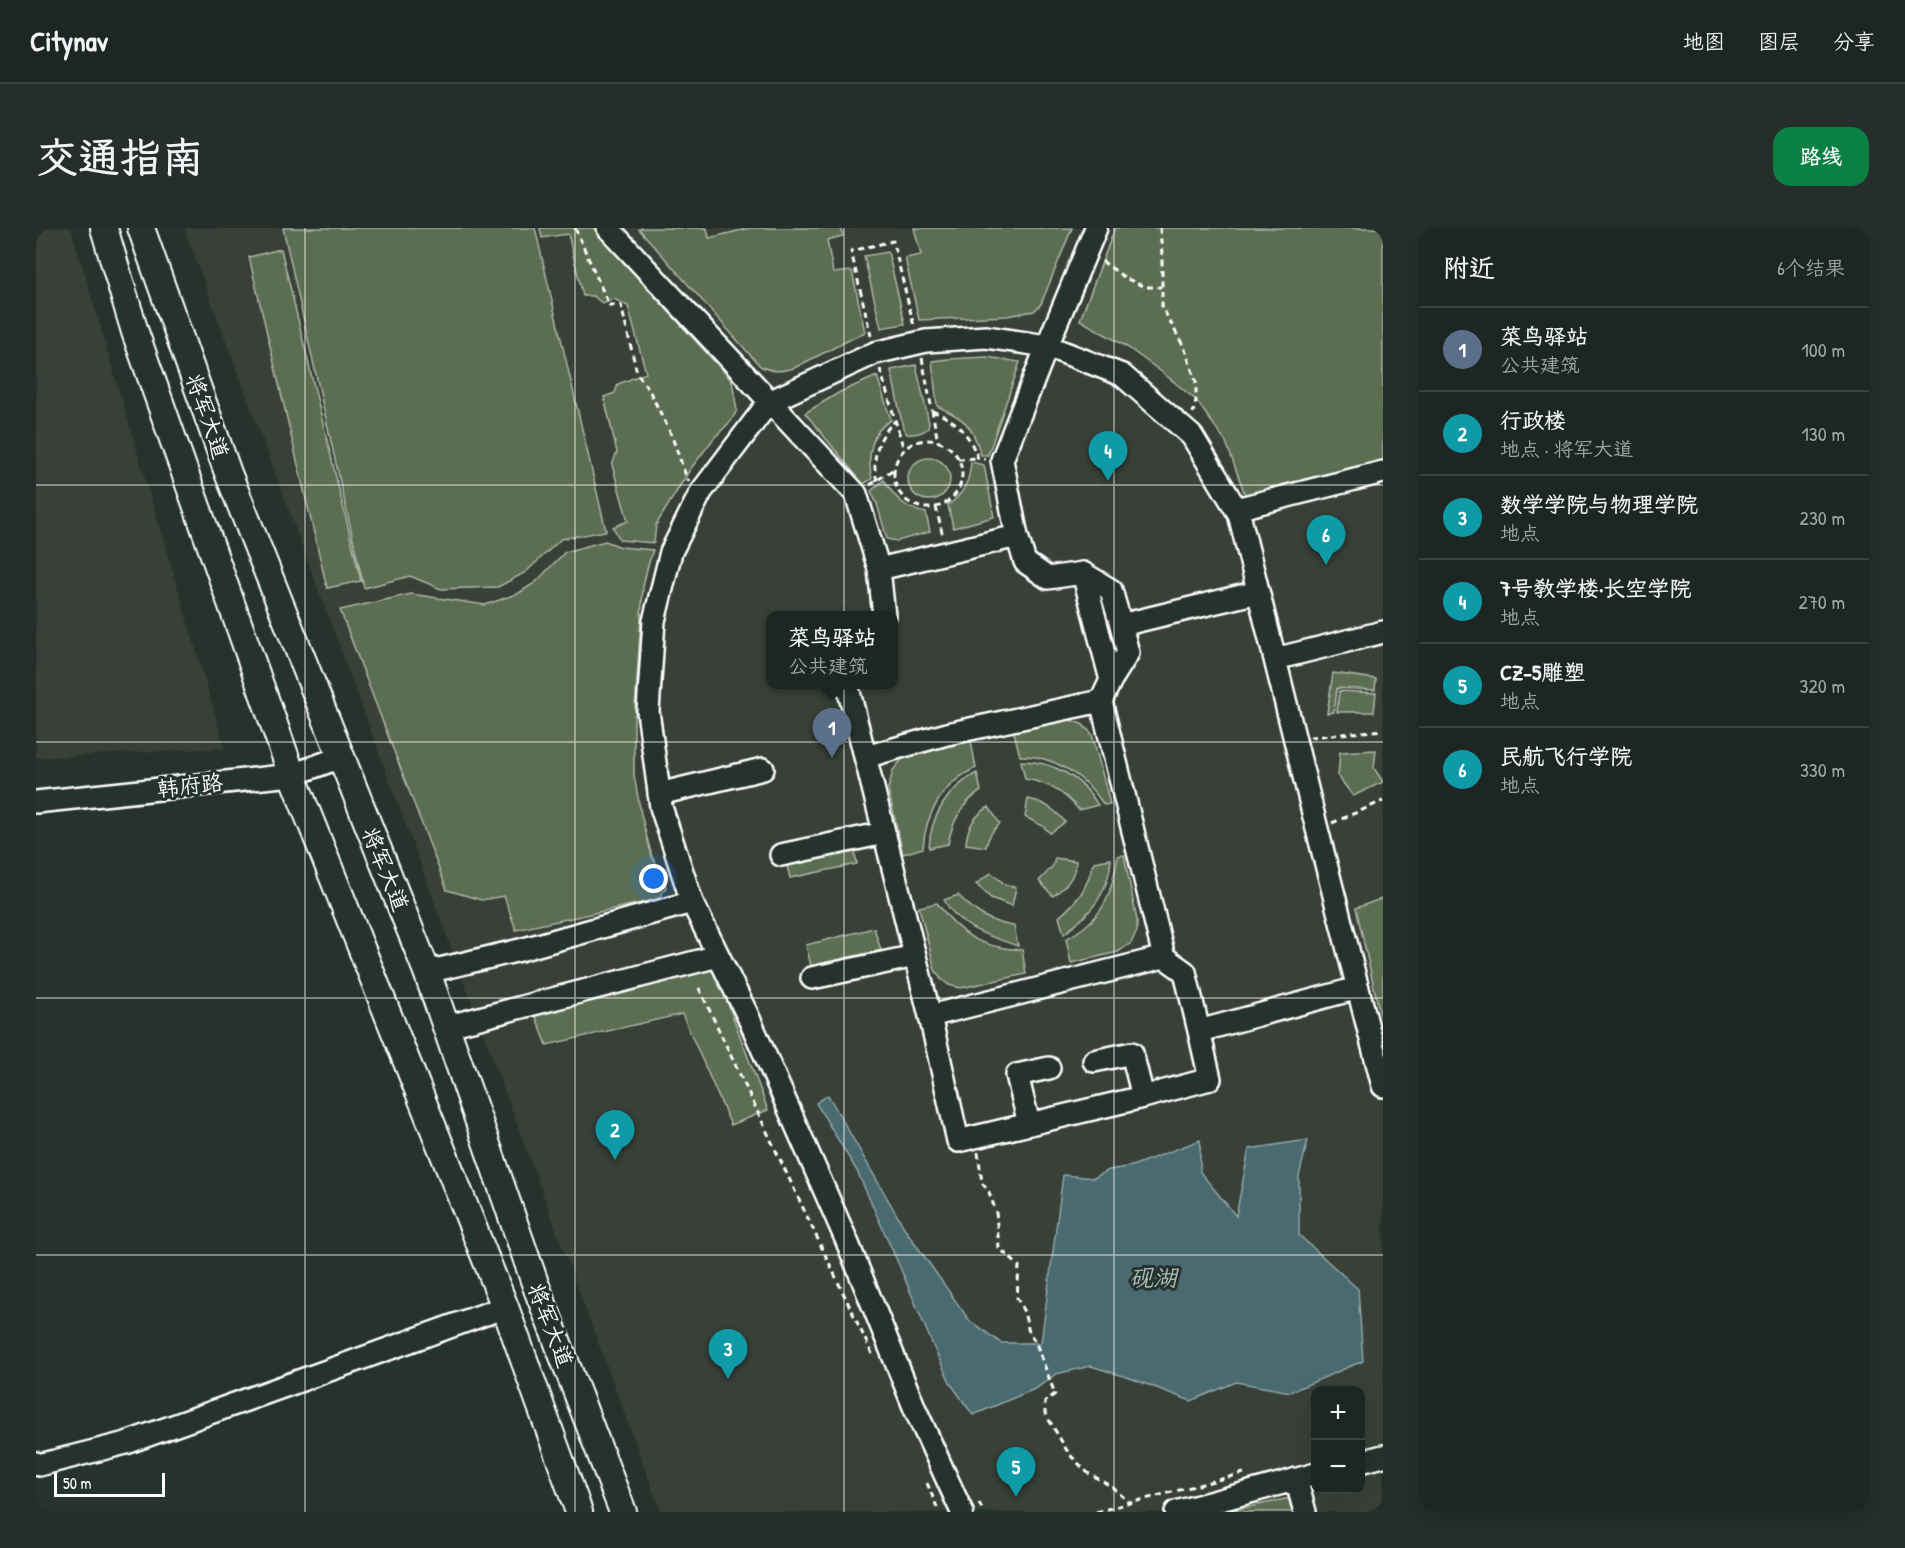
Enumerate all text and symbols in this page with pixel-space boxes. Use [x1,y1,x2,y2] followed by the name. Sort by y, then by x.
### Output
[30,22,108,60] text: Citynav
[1683,27,1725,56] text: 地图
[1758,27,1800,56] text: 图层
[1833,27,1875,56] text: 分享
[1773,127,1869,186] button: 路线
[36,128,204,185] text: 交通指南
[1443,250,1495,285] text: 附近
[1777,254,1845,281] text: 6个结果
[1500,321,1588,351] text: 菜鸟驿站
[1459,336,1466,363] text: 1
[1802,336,1845,363] text: 100 m
[1500,351,1580,378] text: 公共建筑
[179,370,237,462] street label: 将军大道
[1500,405,1566,435] text: 行政楼
[1458,420,1467,447] text: 2
[1802,420,1845,447] text: 130 m
[1088,432,1128,481] pin: 4
[1500,435,1633,462] text: 地点 · 将军大道
[1500,489,1698,519] text: 数学学院与物理学院
[1458,504,1467,531] text: 3
[1800,504,1845,531] text: 230 m
[1306,516,1346,565] pin: 6
[1500,519,1540,546] text: 地点
[1500,573,1691,603] text: 7号教学楼·长空学院
[1459,588,1466,615] text: 4
[1799,588,1845,615] text: 270 m
[1500,603,1540,630] text: 地点
[766,611,898,689] popup
[788,622,876,652] text: 菜鸟驿站
[788,652,868,679] text: 公共建筑
[1500,657,1585,687] text: CZ-5雕塑
[1458,672,1467,699] text: 5
[1800,672,1845,699] text: 320 m
[1500,687,1540,714] text: 地点
[812,708,852,758] pin: 1
[1500,741,1632,771] text: 民航飞行学院
[1459,756,1466,783] text: 6
[1800,756,1845,783] text: 330 m
[156,767,224,803] street label: 韩府路
[1500,771,1540,798] text: 地点
[356,823,416,915] street label: 将军大道
[639,864,668,893] your location
[596,1110,634,1160] pin: 2
[1129,1261,1180,1293] water label: 砚湖
[521,1279,581,1371] street label: 将军大道
[708,1330,748,1379] pin: 3
[1311,1386,1365,1494] map controls
[1311,1386,1365,1440] button: +
[1311,1440,1365,1494] button: −
[996,1448,1036,1497] pin: 5
[54,1470,165,1498] scale bar
[63,1472,92,1494] text: 50 m

